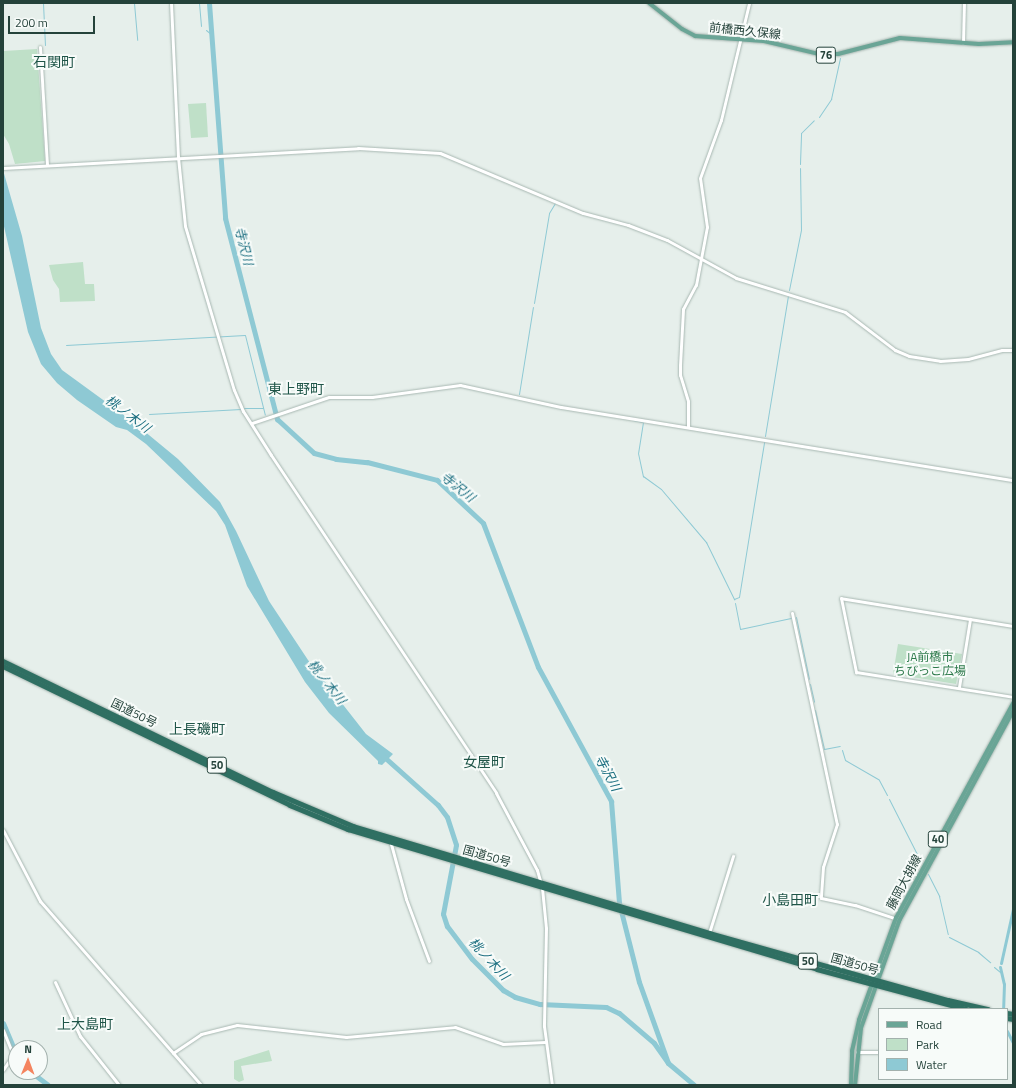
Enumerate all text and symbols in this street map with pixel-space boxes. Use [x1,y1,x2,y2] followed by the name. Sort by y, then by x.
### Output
[10,8,97,34] scale bar
[15,13,48,32] text: 200 m
[708,20,782,42] street label: 前橋西久保線
[815,46,837,64] road number: 76
[33,54,75,70] district label: 石関町
[232,225,256,267] water label: 寺沢川
[268,381,324,397] district label: 東上野町
[103,392,153,436] water label: 桃ノ木川
[438,469,478,505] water label: 寺沢川
[894,650,966,678] park label: JA前橋市 ちびっこ広場
[305,657,349,707] water label: 桃ノ木川
[109,696,159,730] street label: 国道50号
[169,721,225,737] district label: 上長磯町
[592,752,624,794] water label: 寺沢川
[463,754,505,770] district label: 女屋町
[206,756,228,774] road number: 50
[927,830,949,848] road number: 40
[461,842,513,870] street label: 国道50号
[884,852,924,912] street label: 藤岡大胡線
[762,892,818,908] district label: 小島田町
[466,935,512,983] water label: 桃ノ木川
[829,950,881,978] street label: 国道50号
[797,952,819,970] road number: 50
[878,1008,1008,1080] legend
[916,1015,942,1034] text: Road
[57,1016,113,1032] district label: 上大島町
[916,1035,939,1054] text: Park
[8,1040,48,1080] north arrow
[24,1041,32,1057] text: N
[916,1055,947,1074] text: Water

